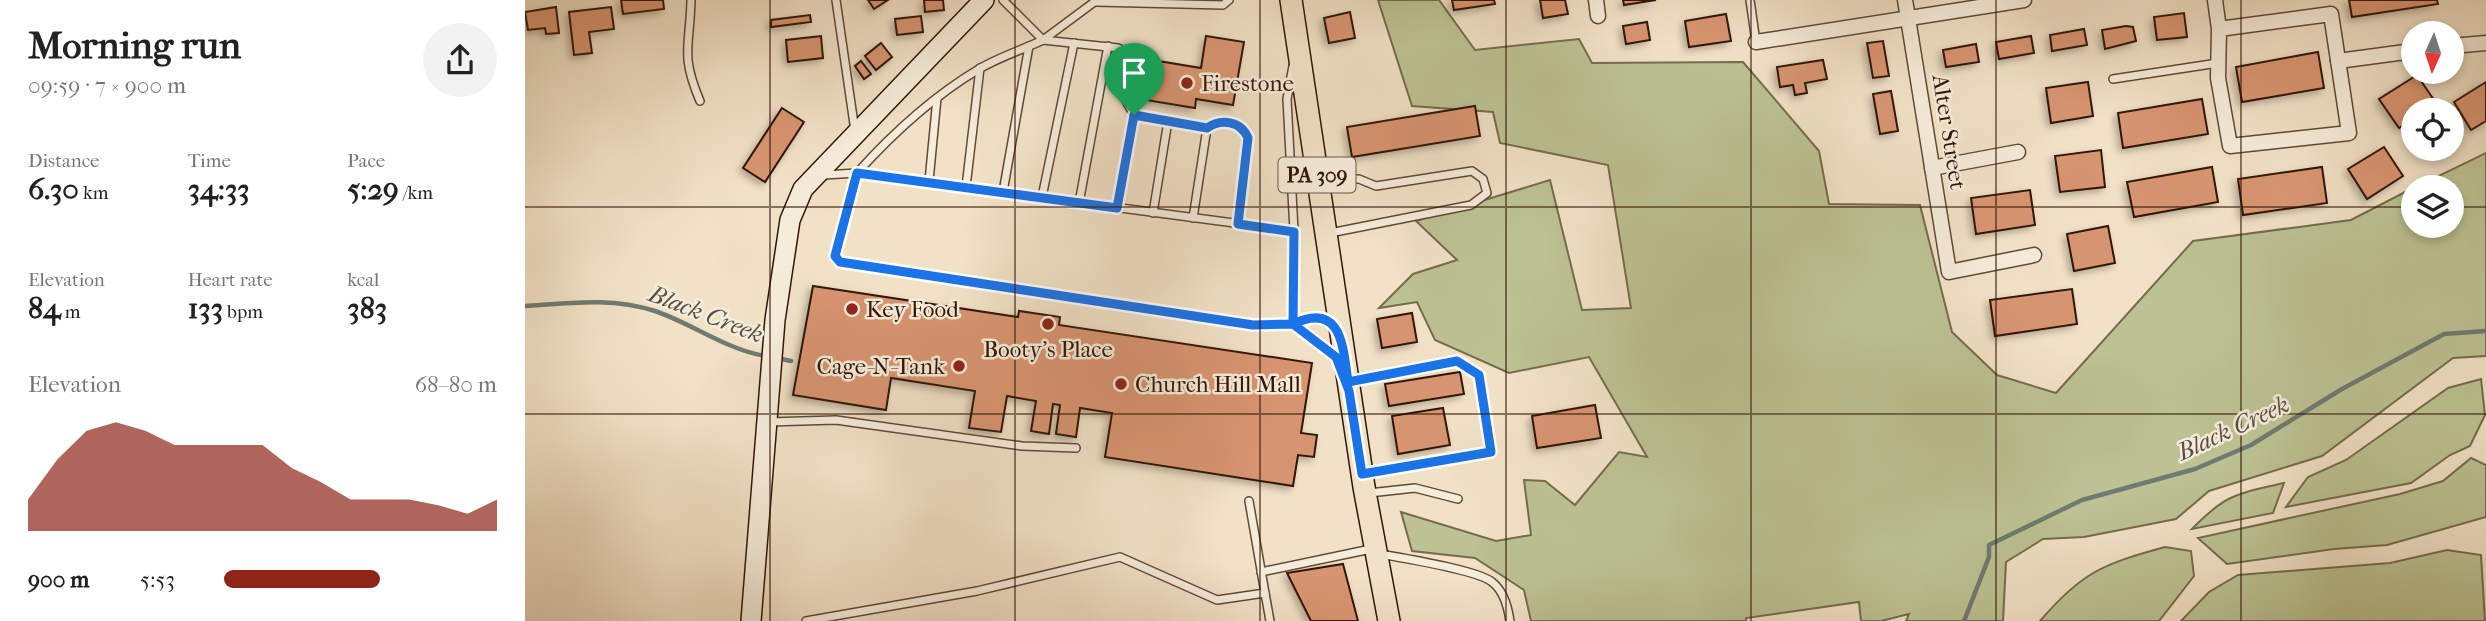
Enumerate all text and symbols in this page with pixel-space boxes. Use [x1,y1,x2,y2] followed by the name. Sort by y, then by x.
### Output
[2401,21,2464,84] north arrow
[2401,21,2464,238] map controls
[28,23,241,68] text: Morning run
[423,23,497,97] button: share
[1104,43,1164,115] pin
[1115,54,1153,92] icon: arrive
[1201,70,1294,97] place label: Firestone
[28,72,186,99] text: 09:59 · 7 × 900 m
[1926,72,1971,191] street label: Alter Street
[1179,75,1195,91] marker: Firestone
[2401,98,2464,161] button: locate
[28,150,99,172] text: Distance
[188,150,231,172] text: Time
[347,150,385,172] text: Pace
[1279,158,1355,192] road number: PA 309
[28,172,79,207] text: 6.30
[188,172,250,207] text: 34:33
[347,172,399,207] text: 5:29
[2401,175,2464,238] button: layers
[79,182,109,204] text: km
[399,182,433,204] text: /km
[28,269,105,291] text: Elevation
[188,269,273,291] text: Heart rate
[347,269,379,291] text: kcal
[643,279,767,349] water label: Black Creek
[28,291,61,326] text: 84
[188,291,223,326] text: 133
[347,291,387,326] text: 383
[866,296,959,323] place label: Key Food
[61,301,81,323] text: m
[223,301,263,323] text: bpm
[844,301,860,317] marker: Key Food
[1040,316,1056,332] marker: Booty's Place
[983,336,1113,363] place label: Booty's Place
[816,353,946,380] place label: Cage-N-Tank
[951,358,967,374] marker: Cage-N-Tank
[28,371,121,398] text: Elevation
[415,371,497,398] text: 68–80 m
[1135,371,1301,398] place label: Church Hill Mall
[1113,376,1129,392] marker: Church Hill Mall
[2171,390,2293,467] water label: Black Creek
[28,566,90,593] text: 900 m
[140,566,175,593] text: 5:53

